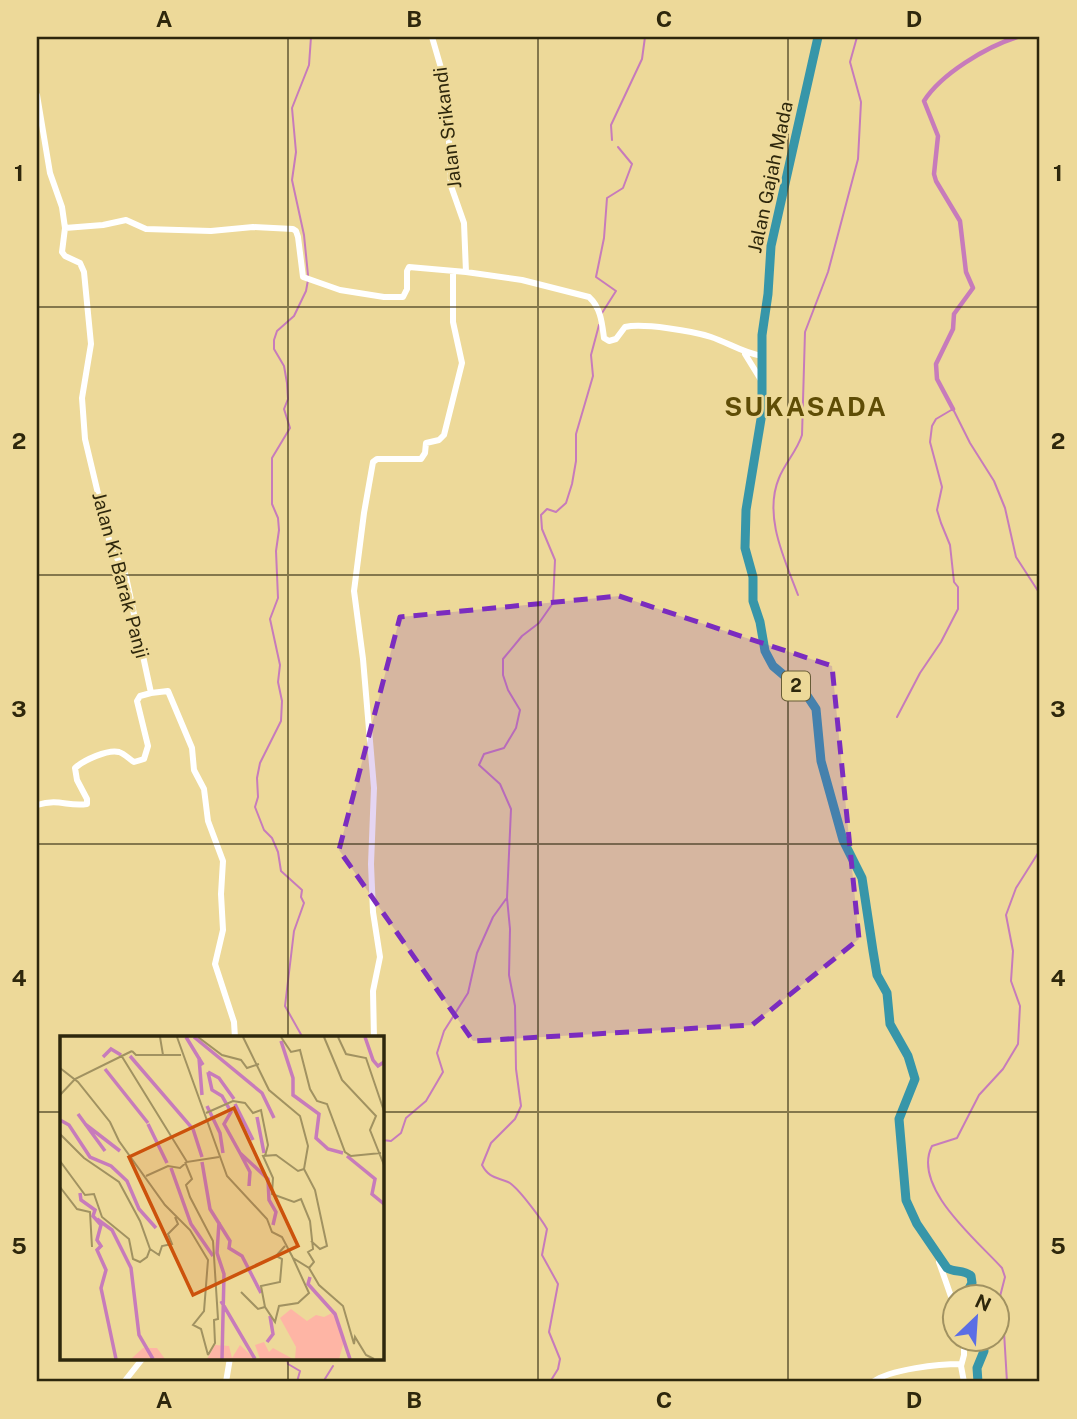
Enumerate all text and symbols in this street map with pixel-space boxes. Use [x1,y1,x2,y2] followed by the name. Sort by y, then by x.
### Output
[156,5,173,32] text: A
[406,5,422,32] text: B
[656,5,672,32] text: C
[906,5,922,32] text: D
[429,66,465,190] street label: Jalan Srikandi
[743,99,797,255] street label: Jalan Gajah Mada
[14,159,24,186] text: 1
[1053,159,1063,186] text: 1
[724,391,888,422] district label: SUKASADA
[12,427,26,454] text: 2
[1051,427,1065,454] text: 2
[88,489,154,661] street label: Jalan Ki Barak Panji
[782,672,810,700] road number: 2
[11,695,27,722] text: 3
[1050,695,1066,722] text: 3
[11,964,27,991] text: 4
[1050,964,1066,991] text: 4
[60,1036,383,1360] inset map
[11,1232,27,1259] text: 5
[1050,1232,1066,1259] text: 5
[940,1282,1010,1352] north arrow
[972,1289,995,1316] text: N
[156,1386,173,1413] text: A
[406,1386,422,1413] text: B
[656,1386,672,1413] text: C
[906,1386,922,1413] text: D

